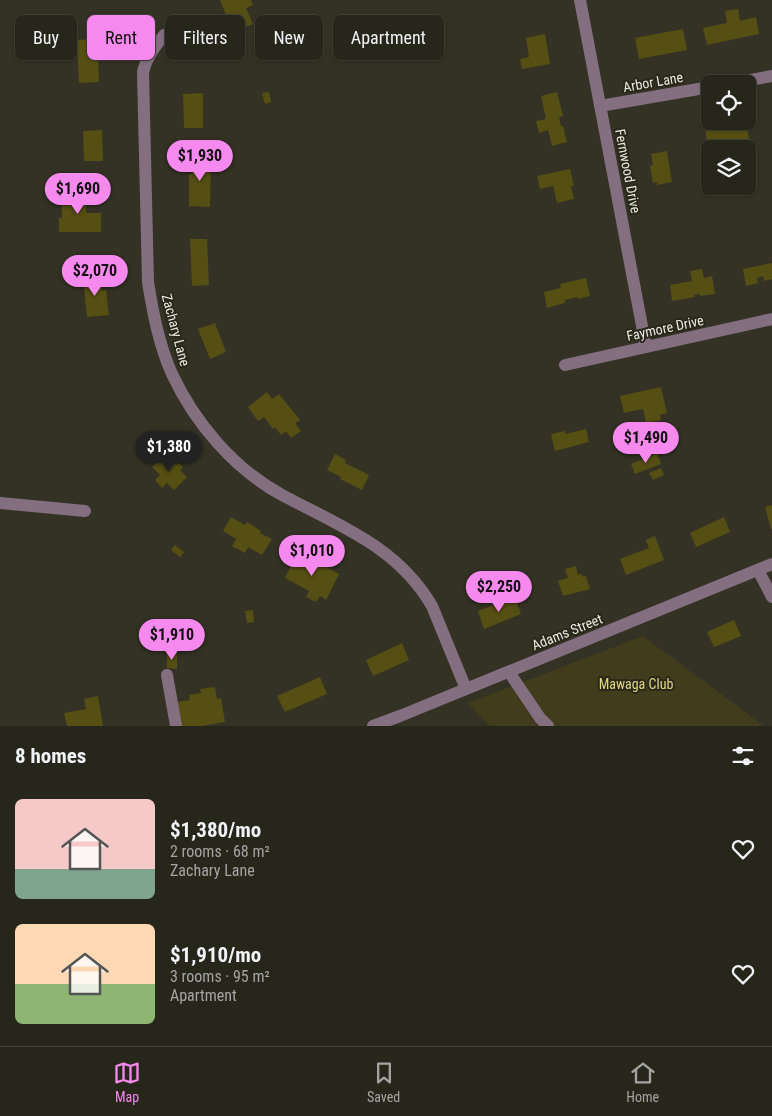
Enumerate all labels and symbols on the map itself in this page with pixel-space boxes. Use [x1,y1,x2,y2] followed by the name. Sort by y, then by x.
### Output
[622,69,685,95] street label: Arbor Lane
[612,128,644,215] street label: Fernwood Drive
[159,140,241,182] pin: $1,930
[37,172,119,215] pin: $1,690
[54,254,136,297] pin: $2,070
[159,292,193,368] street label: Zachary Lane
[625,312,705,344] street label: Faymore Drive
[605,422,687,464] pin: $1,490
[128,430,210,473] pin: $1,380
[271,534,353,577] pin: $1,010
[458,570,540,613] pin: $2,250
[529,611,605,653] street label: Adams Street
[131,618,213,661] pin: $1,910
[599,676,673,692] park label: Mawaga Club

